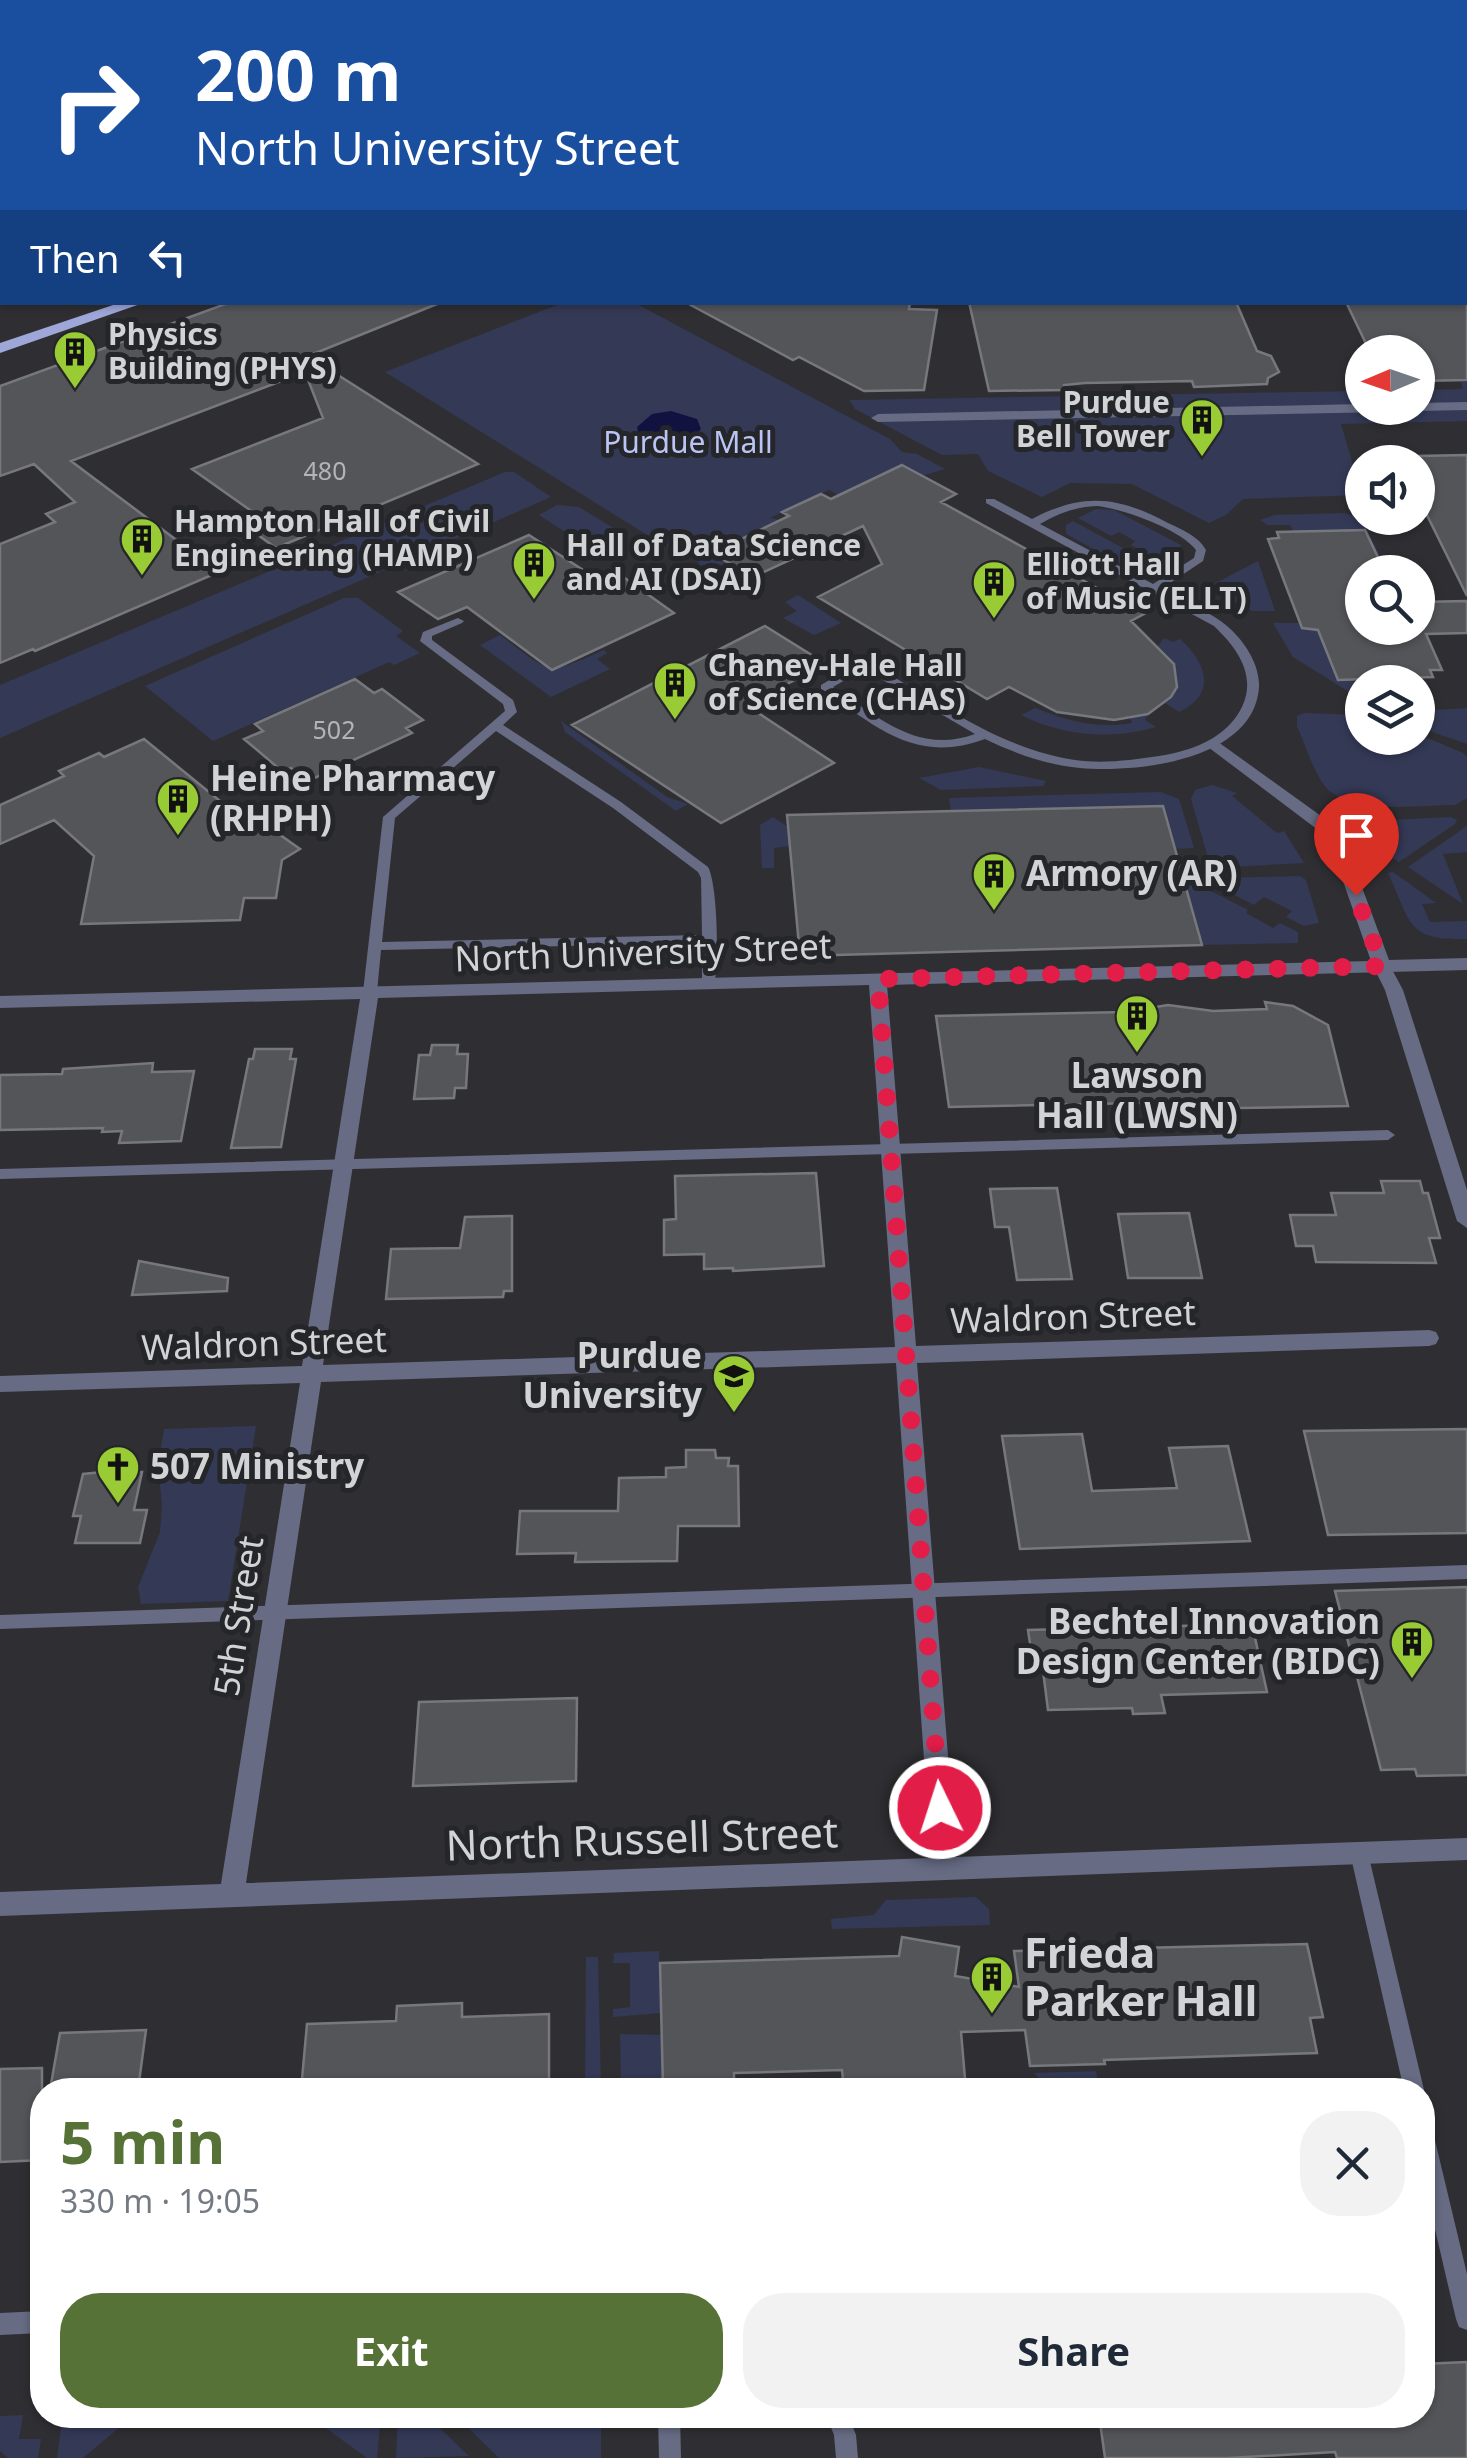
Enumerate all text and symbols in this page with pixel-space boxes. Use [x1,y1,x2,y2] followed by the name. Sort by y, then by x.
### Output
[195,26,402,122] text: 200 m
[30,40,160,170] icon: right
[195,117,680,178] text: North University Street
[140,230,195,285] icon: left
[30,232,120,284] text: Then
[108,313,337,388] place label: Physics Building (PHYS)
[52,329,98,390] building icon: Physics Building (PHYS)
[1345,335,1435,425] north arrow
[1345,335,1435,755] map controls
[1016,381,1171,456] place label: Purdue Bell Tower
[1179,397,1225,458] building icon: Purdue Bell Tower
[603,421,773,462] park label: Purdue Mall
[1345,445,1435,535] button: sound
[304,453,346,487] house number: 480
[174,500,490,575] place label: Hampton Hall of Civil Engineering (HAMP)
[119,516,165,577] building icon: Hampton Hall of Civil Engineering (HAMP)
[566,524,861,599] place label: Hall of Data Science and AI (DSAI)
[511,540,557,601] building icon: Hall of Data Science and AI (DSAI)
[1026,543,1247,618] place label: Elliott Hall of Music (ELLT)
[1345,555,1435,645] button: search
[971,559,1017,620] building icon: Elliott Hall of Music (ELLT)
[708,644,966,719] place label: Chaney-Hale Hall of Science (CHAS)
[652,660,698,721] building icon: Chaney-Hale Hall of Science (CHAS)
[1345,665,1435,755] button: layers
[313,712,355,746] house number: 502
[210,754,495,841] place label: Heine Pharmacy (RHPH)
[155,776,201,837] building icon: Heine Pharmacy (RHPH)
[1314,793,1399,896] pin
[1329,808,1384,863] icon: arrive
[1026,849,1238,896] place label: Armory (AR)
[971,851,1017,912] building icon: Armory (AR)
[454,921,832,982] street label: North University Street
[1114,993,1160,1054] building icon: Lawson Hall (LWSN)
[1036,1051,1238,1138] place label: Lawson Hall (LWSN)
[949,1288,1196,1343] street label: Waldron Street
[140,1315,387,1370] street label: Waldron Street
[523,1331,702,1418] place label: Purdue University
[711,1353,757,1414] school or university icon: Purdue University
[150,1442,364,1489] place label: 507 Ministry
[95,1444,141,1505] church icon: 507 Ministry
[202,1533,273,1699] street label: 5th Street
[1016,1597,1380,1684] place label: Bechtel Innovation Design Center (BIDC)
[1389,1619,1435,1680] building icon: Bechtel Innovation Design Center (BIDC)
[888,1756,992,1860] position arrow
[445,1802,839,1873] street label: North Russell Street
[1024,1923,1257,2028] place label: Frieda Parker Hall
[969,1954,1015,2015] building icon: Frieda Parker Hall
[60,2100,225,2182] text: 5 min
[1300,2111,1405,2216] button: close
[60,2179,260,2222] text: 330 m · 19:05
[60,2293,723,2408] button: Exit
[743,2293,1405,2408] button: Share

